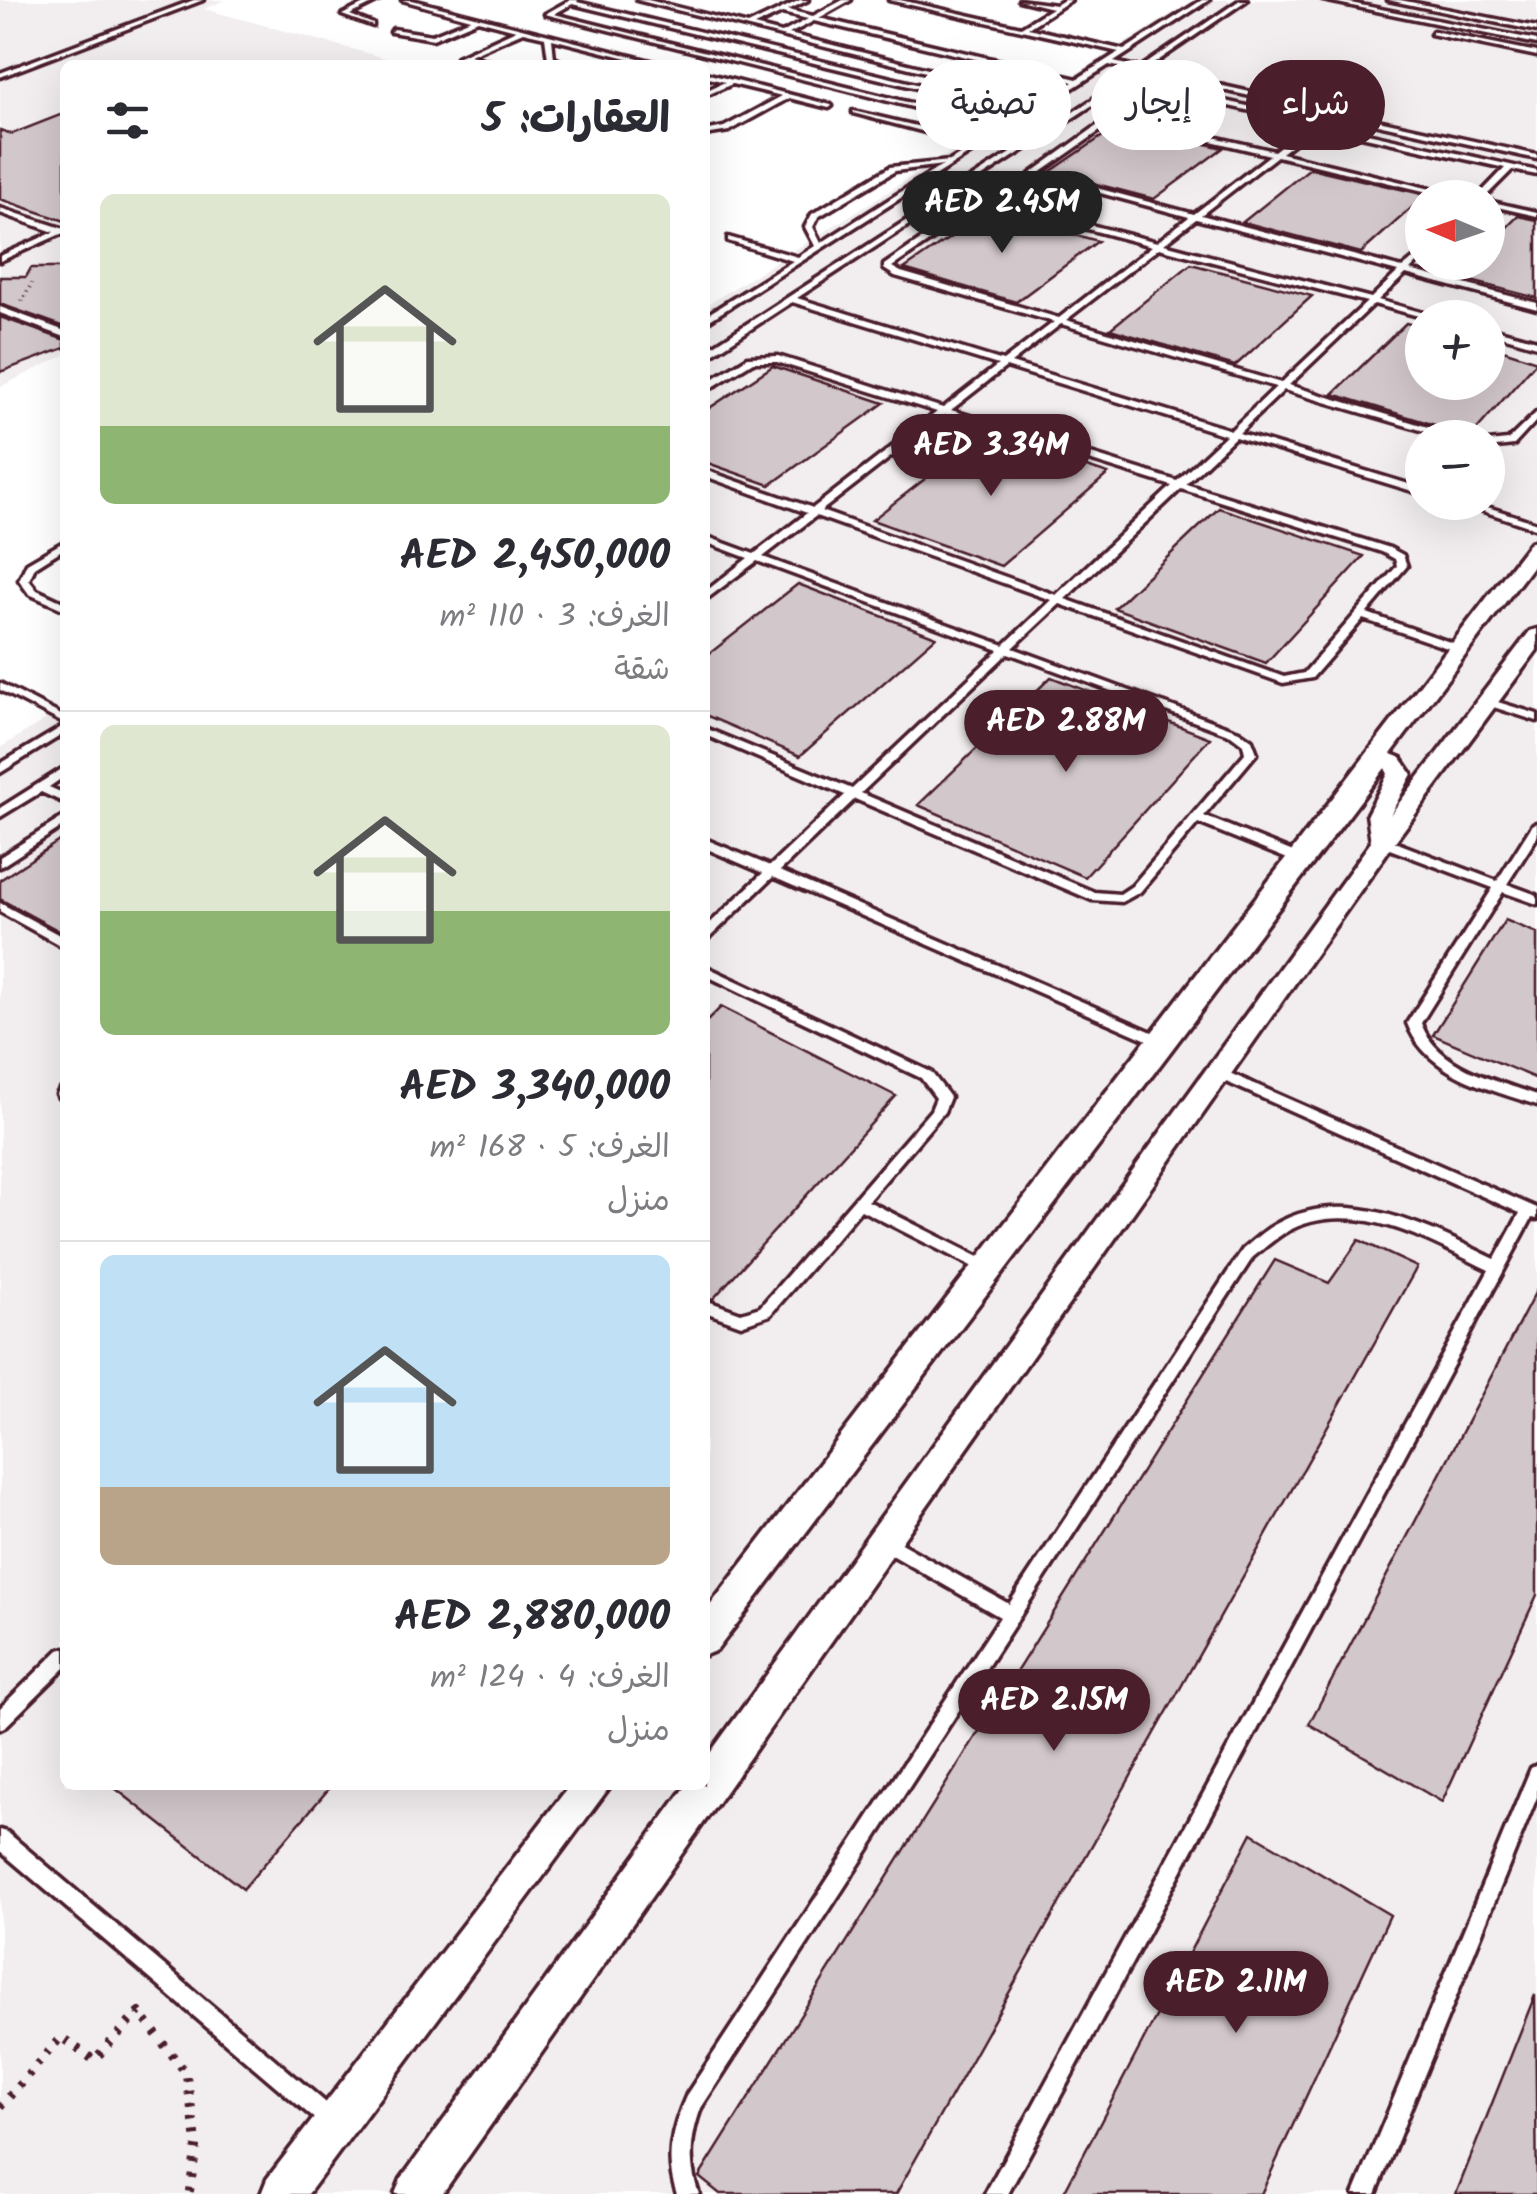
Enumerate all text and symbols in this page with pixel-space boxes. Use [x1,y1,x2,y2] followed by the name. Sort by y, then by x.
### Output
[916,60,1071,150] chip: تصفية
[1091,60,1226,150] chip: إيجار
[1246,60,1385,150] chip: شراء
[482,87,670,154] text: العقارات: 5
[100,93,155,148] icon: filters
[888,171,1116,256] pin: AED 2.45M
[924,178,1080,229] text: AED 2.45M
[1405,180,1505,280] north arrow
[1405,180,1505,520] map controls
[295,259,475,439] icon: home
[1405,300,1505,400] button: +
[877,414,1105,499] pin: AED 3.34M
[1405,420,1505,520] button: −
[913,421,1069,472] text: AED 3.34M
[399,524,670,591] text: AED 2,450,000
[440,592,670,643] text: الغرف: 3 · 110 m²
[614,645,670,696] text: شقة
[952,690,1180,775] pin: AED 2.88M
[986,697,1146,748] text: AED 2.88M
[295,790,475,970] icon: home
[399,1055,670,1122] text: AED 3,340,000
[430,1123,670,1174] text: الغرف: 5 · 168 m²
[607,1176,670,1227] text: منزل
[295,1320,475,1500] icon: home
[394,1585,670,1652] text: AED 2,880,000
[430,1653,670,1704] text: الغرف: 4 · 124 m²
[940,1669,1168,1754] pin: AED 2.15M
[980,1676,1128,1727] text: AED 2.15M
[607,1706,670,1757] text: منزل
[1122,1951,1350,2036] pin: AED 2.11M
[1165,1958,1307,2009] text: AED 2.11M

